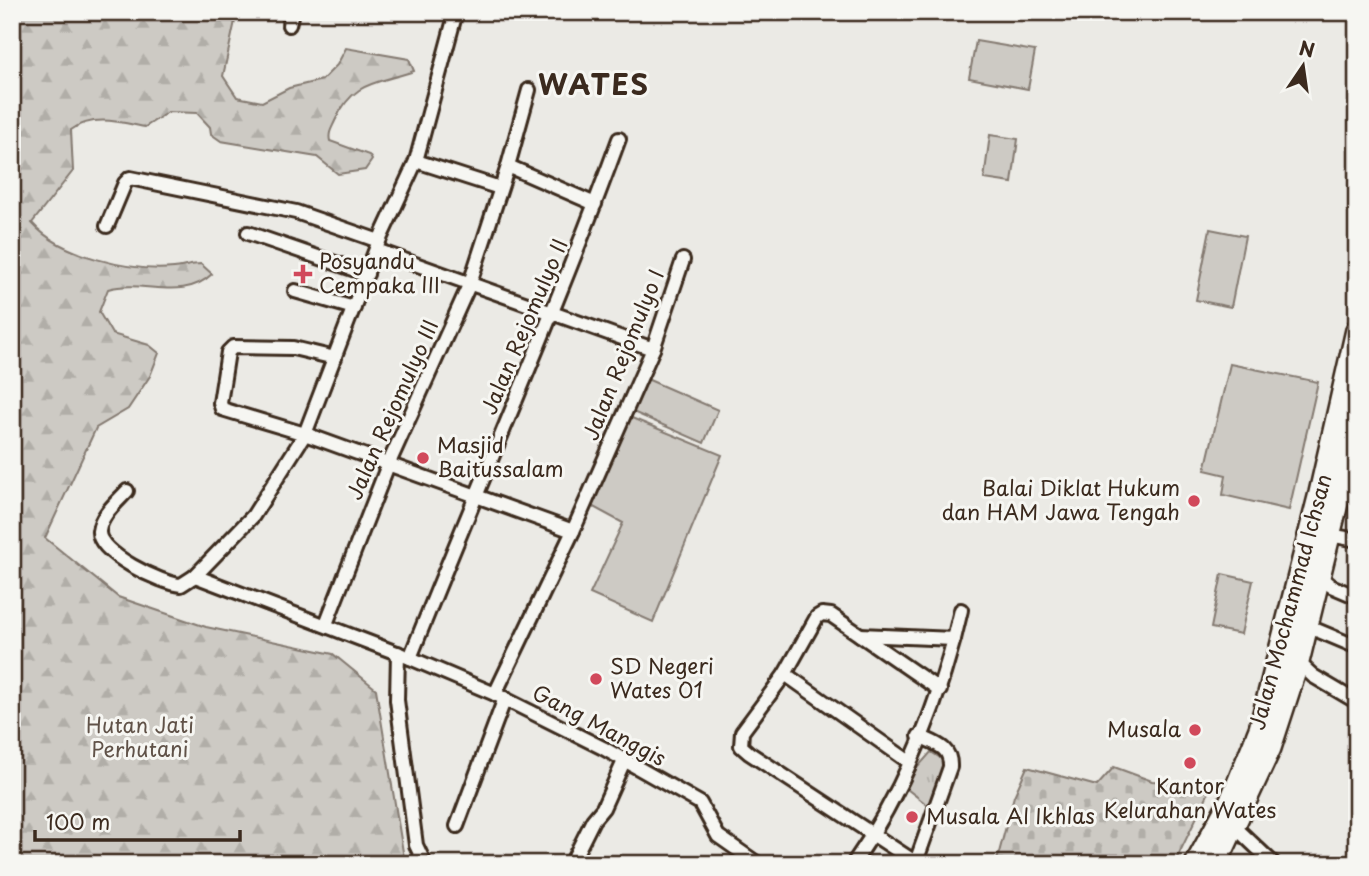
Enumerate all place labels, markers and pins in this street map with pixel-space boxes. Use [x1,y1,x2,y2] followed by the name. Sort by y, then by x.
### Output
[319,244,440,300] place label: Posyandu Cempaka III
[293,264,313,284] marker: Posyandu Cempaka III
[437,428,564,484] place label: Masjid Baitussalam
[415,450,431,466] marker: Masjid Baitussalam
[942,471,1180,527] place label: Balai Diklat Hukum dan HAM Jawa Tengah
[1186,493,1202,509] marker: Balai Diklat Hukum dan HAM Jawa Tengah
[610,649,714,705] place label: SD Negeri Wates 01
[588,671,604,687] marker: SD Negeri Wates 01
[1107,712,1182,744] place label: Musala
[1187,722,1203,738] marker: Musala
[1182,755,1198,771] marker: Kantor Kelurahan Wates
[1104,769,1276,825] place label: Kantor Kelurahan Wates
[926,799,1095,831] place label: Musala Al Ikhlas
[904,809,920,825] marker: Musala Al Ikhlas

